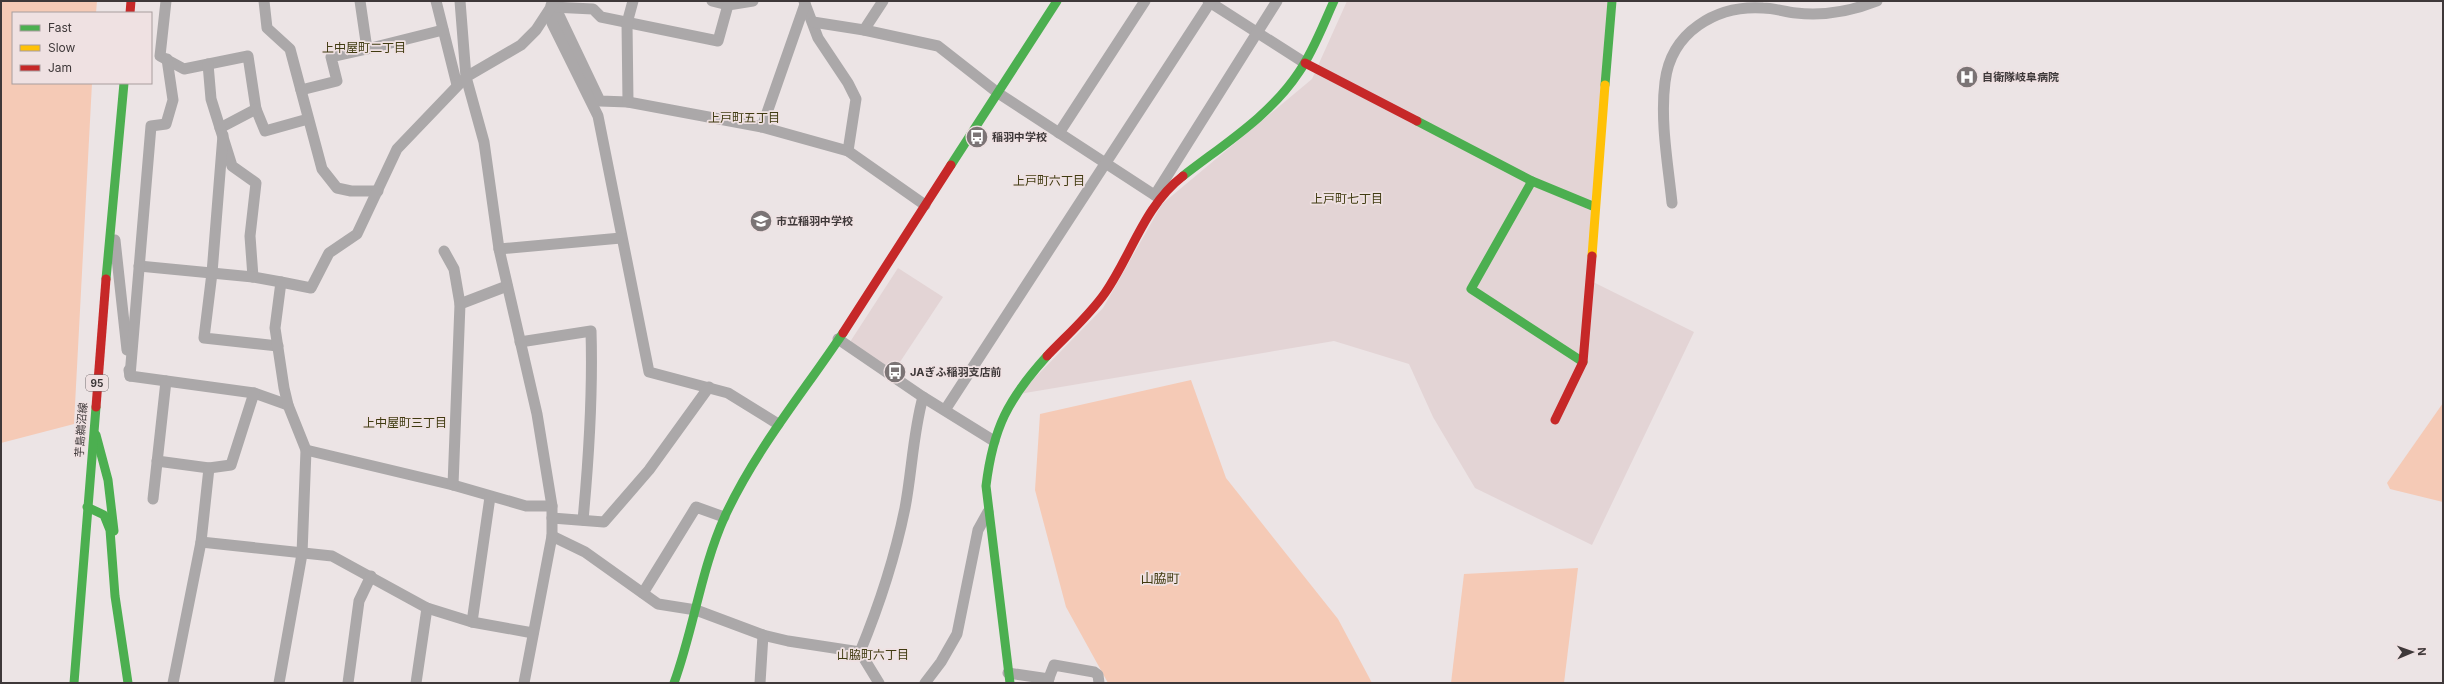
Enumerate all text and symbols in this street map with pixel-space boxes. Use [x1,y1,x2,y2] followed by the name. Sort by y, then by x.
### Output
[12,12,152,84] legend
[48,20,72,35] text: Fast
[48,40,76,55] text: Slow
[322,40,406,55] district label: 上中屋町二丁目
[48,60,72,75] text: Jam
[1954,64,1980,90] hospital icon: 自衛隊岐阜病院
[1982,70,2059,84] place label: 自衛隊岐阜病院
[708,110,780,125] district label: 上戸町五丁目
[964,124,990,150] bus stop icon: 稲羽中学校
[992,130,1047,144] place label: 稲羽中学校
[1013,173,1085,188] district label: 上戸町六丁目
[1311,191,1383,206] district label: 上戸町七丁目
[748,208,774,234] school or university icon: 市立稲羽中学校
[776,214,853,228] place label: 市立稲羽中学校
[882,359,908,385] bus stop icon: JAぎふ稲羽支店前
[910,365,1001,379] place label: JAぎふ稲羽支店前
[86,375,108,391] road number: 95
[72,402,90,458] street label: 芋島鵜沼線
[363,415,447,430] district label: 上中屋町三丁目
[1140,570,1180,586] district label: 山脇町
[2392,632,2432,672] north arrow
[837,647,909,662] district label: 山脇町六丁目
[2415,647,2429,656] text: N

